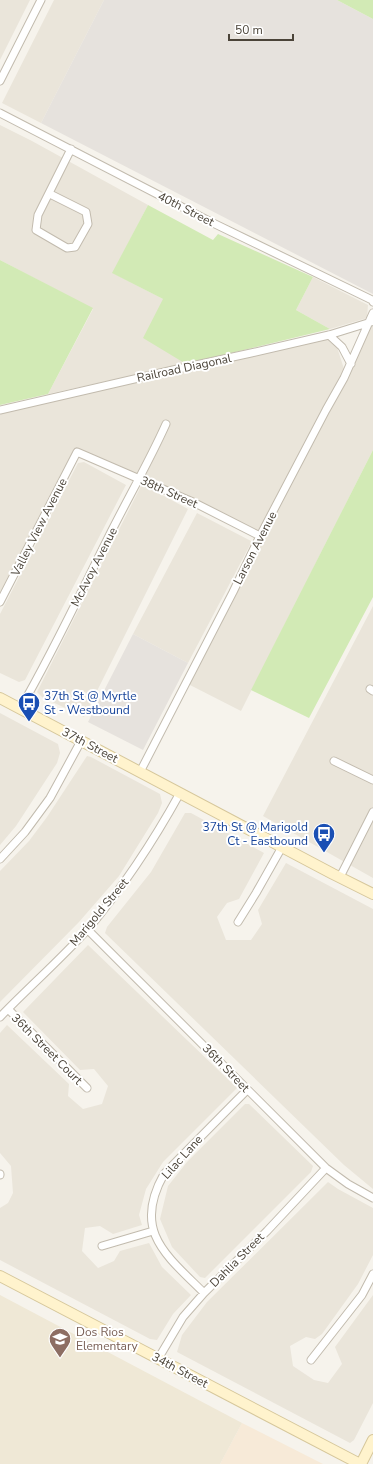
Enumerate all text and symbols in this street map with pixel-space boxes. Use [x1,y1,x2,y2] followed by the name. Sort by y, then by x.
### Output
[229,16,293,42] scale bar
[235,22,263,38] text: 50 m
[155,188,218,230] street label: 40th Street
[135,350,233,386] street label: Railroad Diagonal
[138,472,201,512] street label: 38th Street
[7,475,71,580] street label: Valley View Avenue
[230,509,280,587] street label: Larson Avenue
[67,525,121,609] street label: McAvoy Avenue
[44,688,137,718] place label: 37th St @ Myrtle St - Westbound
[16,690,42,723] bus stop icon: 37th St @ Myrtle St - Westbound
[59,724,121,767] street label: 37th Street
[203,819,308,849] place label: 37th St @ Marigold Ct - Eastbound
[311,821,337,854] bus stop icon: 37th St @ Marigold Ct - Eastbound
[66,874,133,949] street label: Marigold Street
[8,1010,87,1089] street label: 36th Street Court
[199,1040,254,1096] street label: 36th Street
[158,1132,206,1182] street label: Lilac Lane
[206,1229,268,1291] street label: Dahlia Street
[76,1324,139,1354] place label: Dos Rios Elementary
[47,1326,73,1359] school or university icon: Dos Rios Elementary
[149,1349,211,1392] street label: 34th Street

